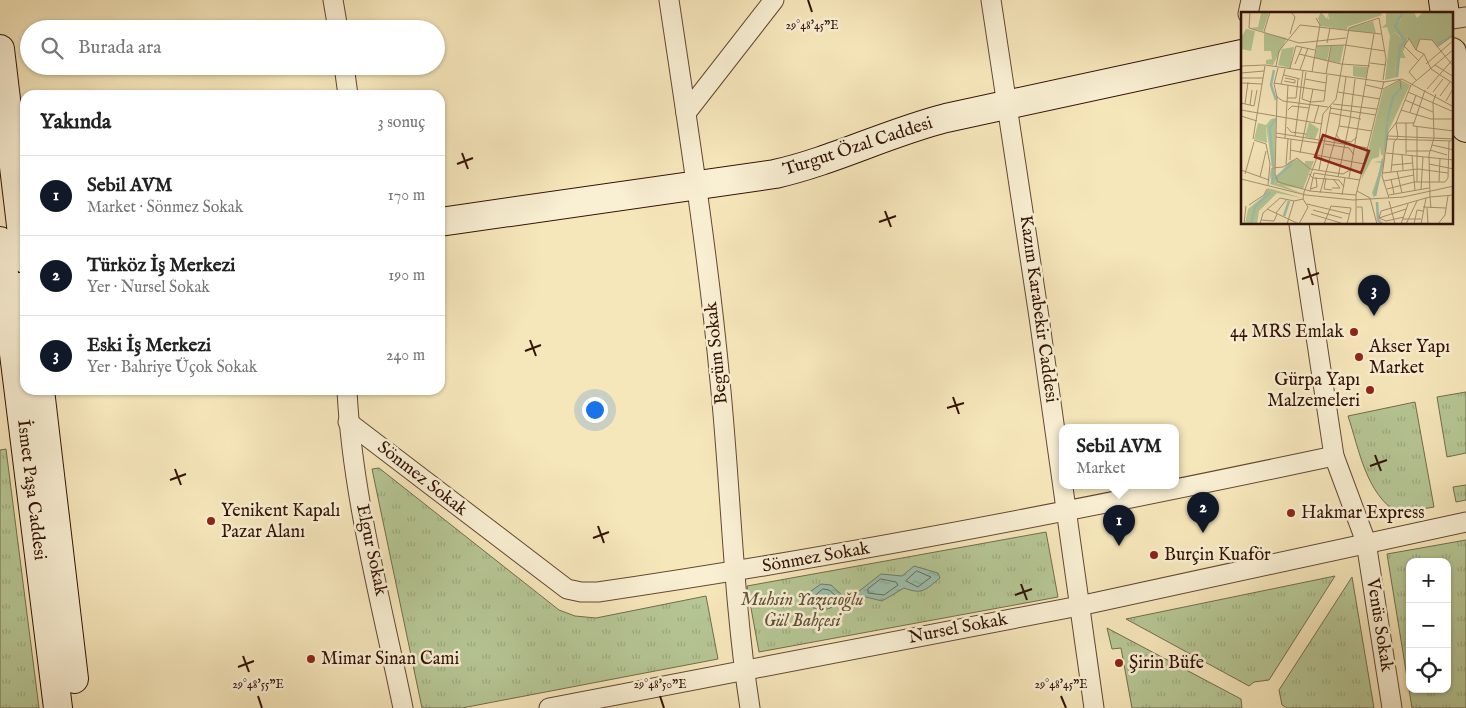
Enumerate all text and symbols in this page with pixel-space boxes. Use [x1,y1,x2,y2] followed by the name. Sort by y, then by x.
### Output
[1241,12,1454,225] inset map
[785,18,839,33] text: 29°48'45"E
[20,20,445,75] search box
[38,34,66,62] icon: search
[78,36,162,60] text: Burada ara
[40,109,111,136] text: Yakında
[780,111,936,182] street label: Turgut Özal Caddesi
[378,113,425,133] text: 3 sonuç
[87,174,172,198] text: Sebil AVM
[53,186,59,206] text: 1
[388,186,425,206] text: 170 m
[87,198,243,218] text: Market · Sönmez Sokak
[1013,214,1063,404] street label: Kazım Karabekir Caddesi
[87,254,235,278] text: Türköz İş Merkezi
[52,266,60,286] text: 2
[388,266,425,286] text: 190 m
[1358,275,1390,316] pin: 3
[87,278,210,298] text: Yer · Nursel Sokak
[700,300,734,405] street label: Begüm Sokak
[1230,321,1344,344] place label: 44 MRS Emlak
[1348,326,1360,338] marker: 44 MRS Emlak
[87,334,211,358] text: Eski İş Merkezi
[1368,336,1450,380] place label: Akser Yapı Market
[53,346,59,366] text: 3
[386,346,425,366] text: 240 m
[1353,351,1365,363] marker: Akser Yapı Market
[87,358,257,378] text: Yer · Bahriye Üçok Sokak
[1267,369,1360,413] place label: Gürpa Yapı Malzemeleri
[1364,384,1376,396] marker: Gürpa Yapı Malzemeleri
[582,397,608,423] your location
[11,418,52,562] street label: İsmet Paşa Caddesi
[1059,424,1179,489] popup
[1076,435,1162,459] text: Sebil AVM
[372,436,472,522] street label: Sönmez Sokak
[1076,459,1125,479] text: Market
[1187,492,1219,533] pin: 2
[221,500,341,544] place label: Yenikent Kapalı Pazar Alanı
[350,502,392,598] street label: Elgur Sokak
[1301,502,1425,525] place label: Hakmar Express
[1103,505,1135,546] pin: 1
[1285,507,1297,519] marker: Hakmar Express
[205,515,217,527] marker: Yenikent Kapalı Pazar Alanı
[760,537,872,579] street label: Sönmez Sokak
[1164,544,1271,567] place label: Burçin Kuaför
[1148,549,1160,561] marker: Burçin Kuaför
[1406,558,1451,693] map controls
[1406,558,1451,603] button: +
[1360,576,1398,674] street label: Venüs Sokak
[740,589,864,633] park label: Muhsin Yazıcıoğlu Gül Bahçesi
[1406,603,1451,648] button: −
[907,608,1010,650] street label: Nursel Sokak
[321,648,459,671] place label: Mimar Sinan Cami
[1406,648,1451,693] button: locate
[1129,652,1204,675] place label: Şirin Büfe
[305,653,317,665] marker: Mimar Sinan Cami
[1113,657,1125,669] marker: Şirin Büfe
[232,677,284,692] text: 29°48'55"E
[633,677,687,692] text: 29°48'50"E
[1034,677,1088,692] text: 29°48'45"E

